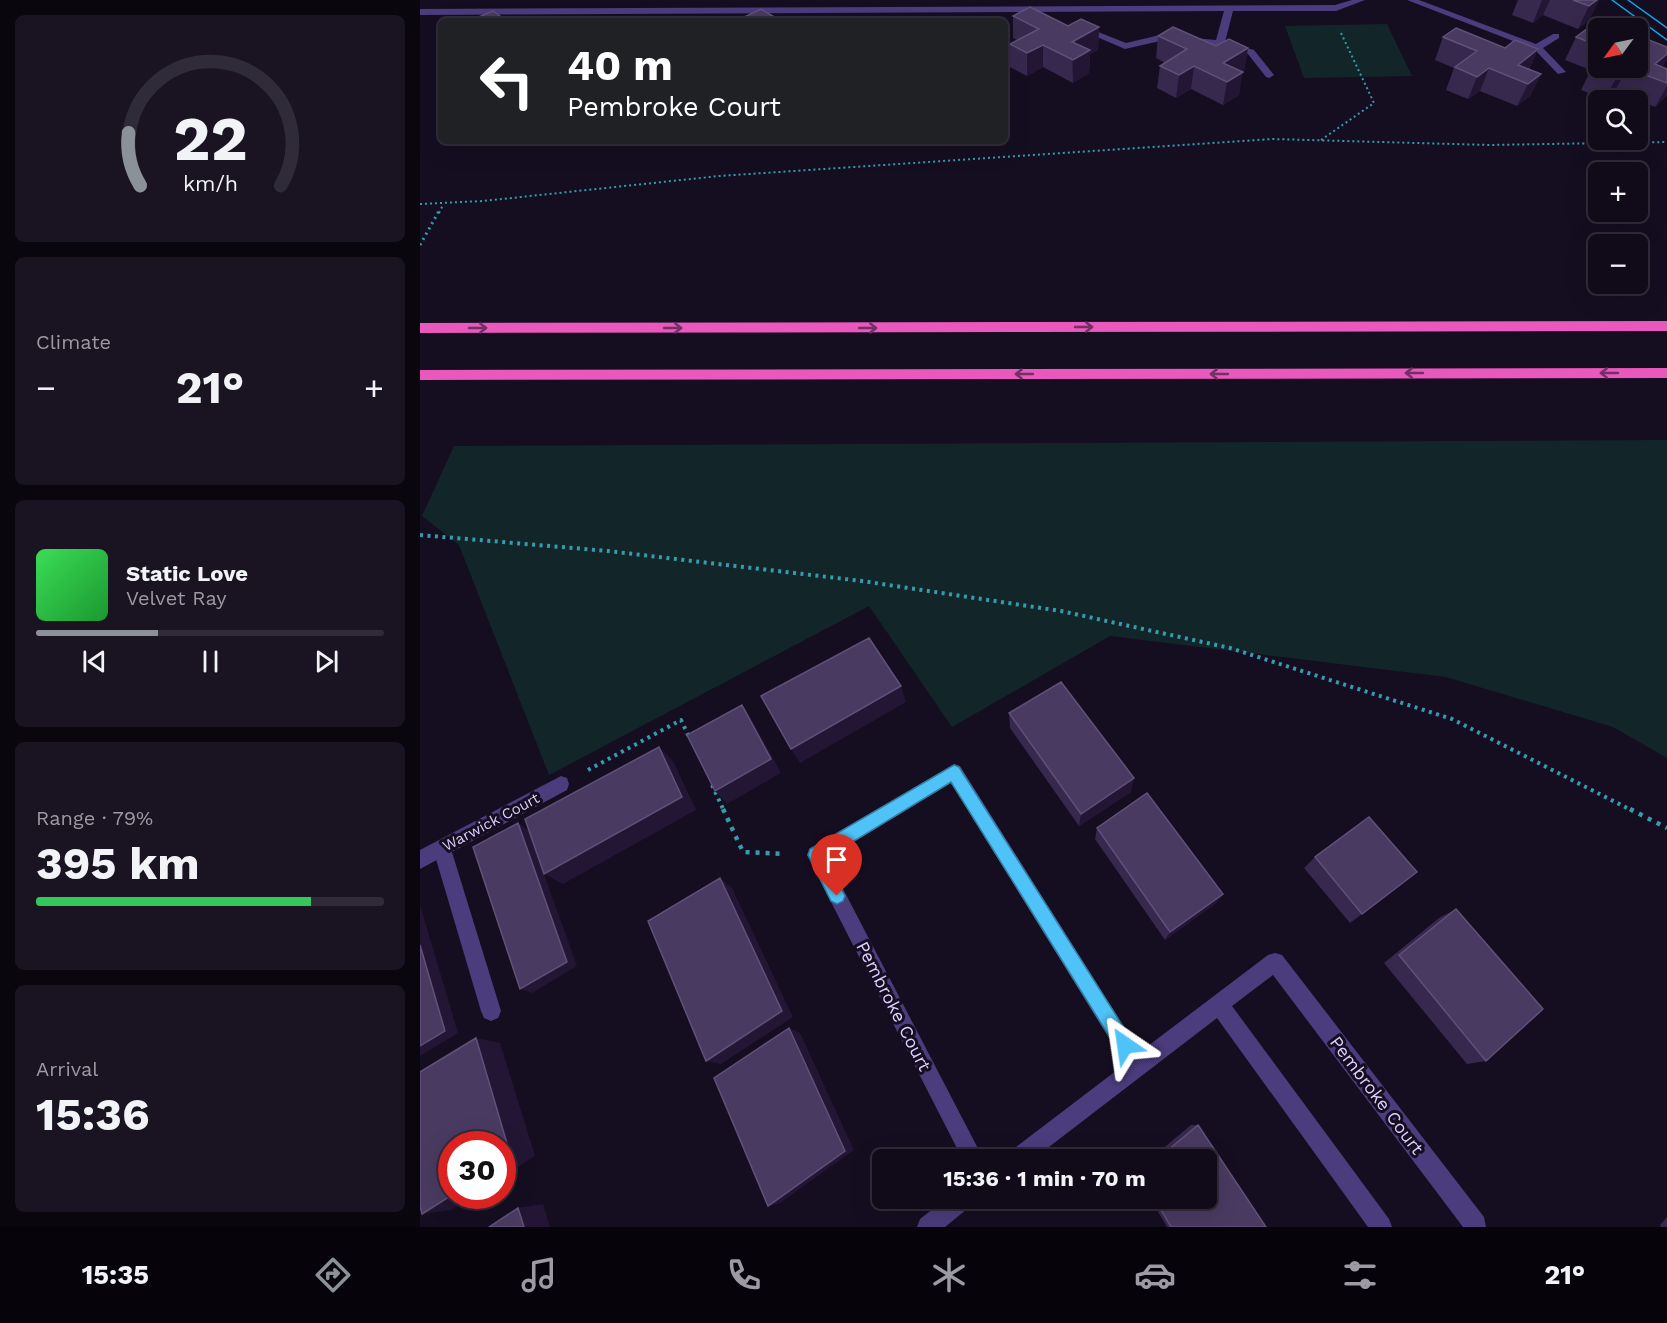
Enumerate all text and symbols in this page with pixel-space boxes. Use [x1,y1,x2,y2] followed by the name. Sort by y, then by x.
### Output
[1588,18,1648,78] north arrow
[1588,18,1648,294] map controls
[567,41,673,90] text: 40 m
[468,42,546,120] icon: left
[1588,90,1648,150] button: search
[567,91,781,123] text: Pembroke Court
[173,102,247,175] text: 22
[1588,162,1648,222] button: +
[182,171,238,196] text: km/h
[1588,234,1648,294] button: −
[1074,321,1094,333] one-way arrow
[468,322,488,334] one-way arrow
[663,322,683,334] one-way arrow
[858,322,878,334] one-way arrow
[36,330,111,354] text: Climate
[176,361,244,414] text: 21°
[1404,367,1424,379] one-way arrow
[1599,367,1619,379] one-way arrow
[36,368,56,407] text: −
[364,368,384,407] text: +
[1014,368,1034,380] one-way arrow
[1209,368,1229,380] one-way arrow
[126,561,248,586] text: Static Love
[126,586,227,610] text: Velvet Ray
[78,645,111,678] icon: previous
[194,645,227,678] icon: pause
[310,645,343,678] icon: next
[439,789,543,855] street label: Warwick Court
[36,806,153,830] text: Range · 79%
[811,834,862,896] pin
[36,837,200,890] text: 395 km
[820,843,853,876] icon: arrive
[852,938,936,1075] street label: Pembroke Court
[1093,1013,1157,1077] position arrow
[1326,1032,1429,1159] street label: Pembroke Court
[36,1057,98,1081] text: Arrival
[36,1088,150,1141] text: 15:36
[438,1131,516,1209] speed limit sign: 30
[943,1166,1146,1191] text: 15:36 · 1 min · 70 m
[312,1254,354,1296] icon: directions
[518,1254,560,1296] icon: music
[723,1254,765,1296] icon: phone
[928,1254,970,1296] icon: climate
[1134,1254,1176,1296] icon: car
[1339,1254,1381,1296] icon: filters
[82,1259,149,1291] text: 15:35
[1544,1259,1585,1291] text: 21°

